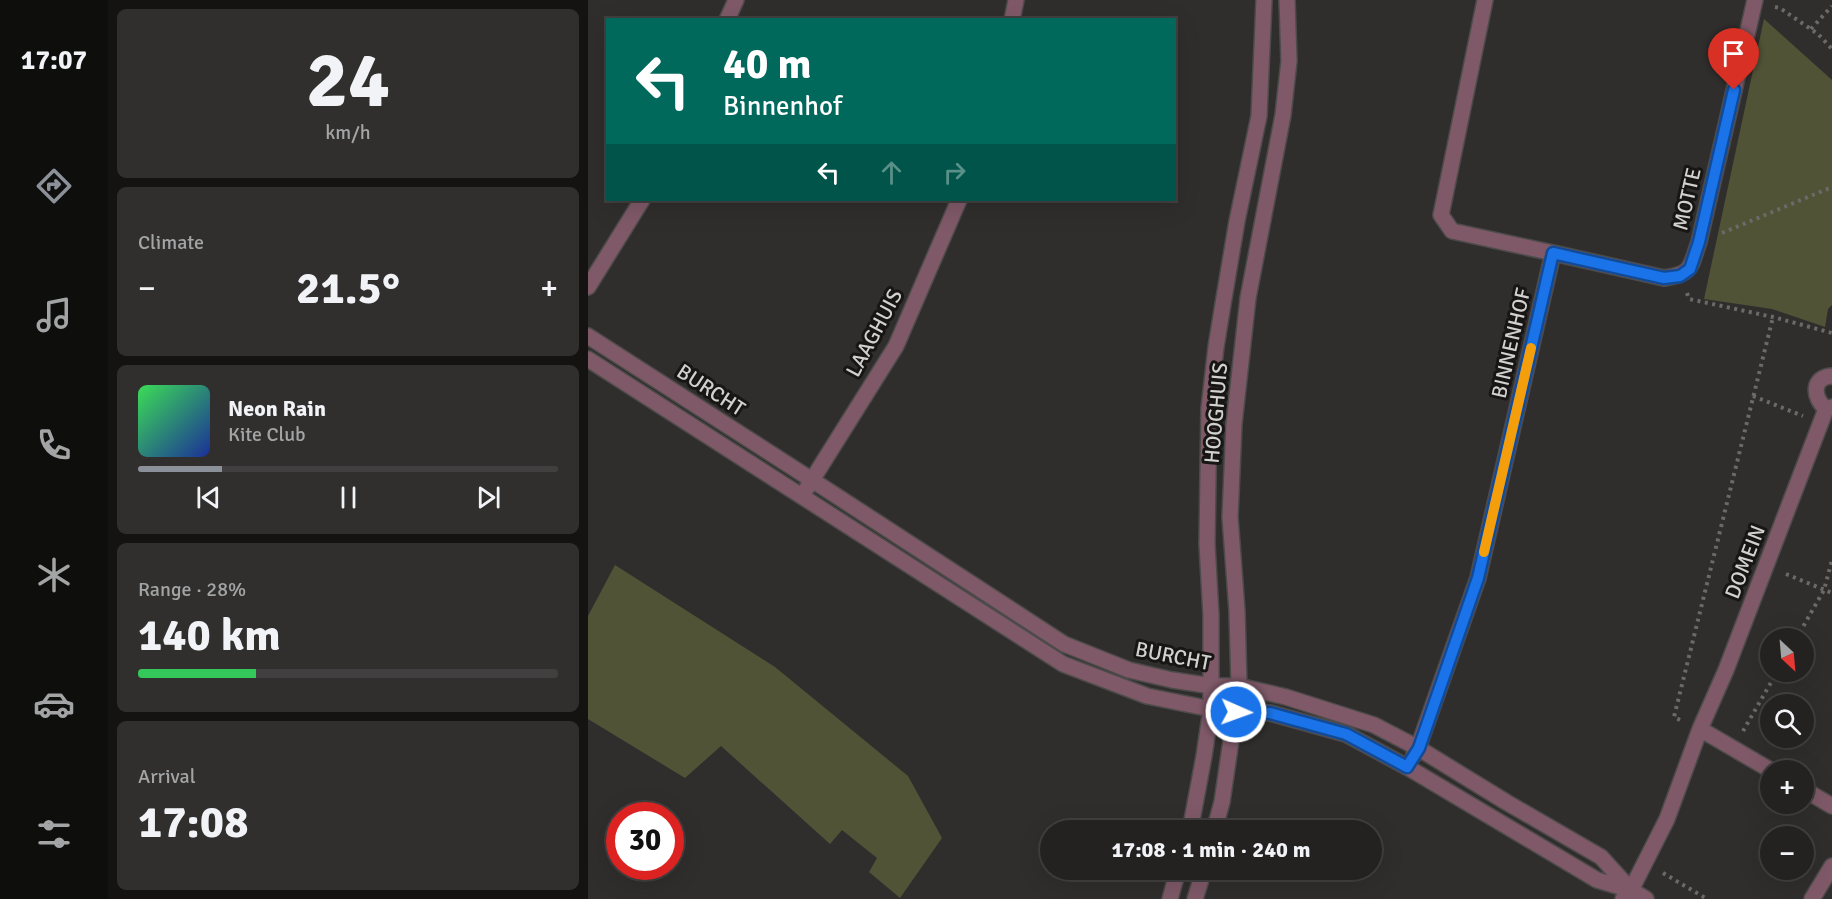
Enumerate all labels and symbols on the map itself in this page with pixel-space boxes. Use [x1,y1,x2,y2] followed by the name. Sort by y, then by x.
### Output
[1708,28,1759,90] pin
[1667,165,1707,233] street label: MOTTE
[840,285,908,381] street label: LAAGHUIS
[1486,285,1536,401] street label: BINNENHOF
[672,358,751,422] street label: BURCHT
[1199,361,1233,465] street label: HOOGHUIS
[1719,522,1771,602] street label: DOMEIN
[1760,628,1814,682] north arrow
[1133,636,1214,676] street label: BURCHT
[1204,680,1268,744] position arrow
[606,802,684,880] speed limit sign: 30

